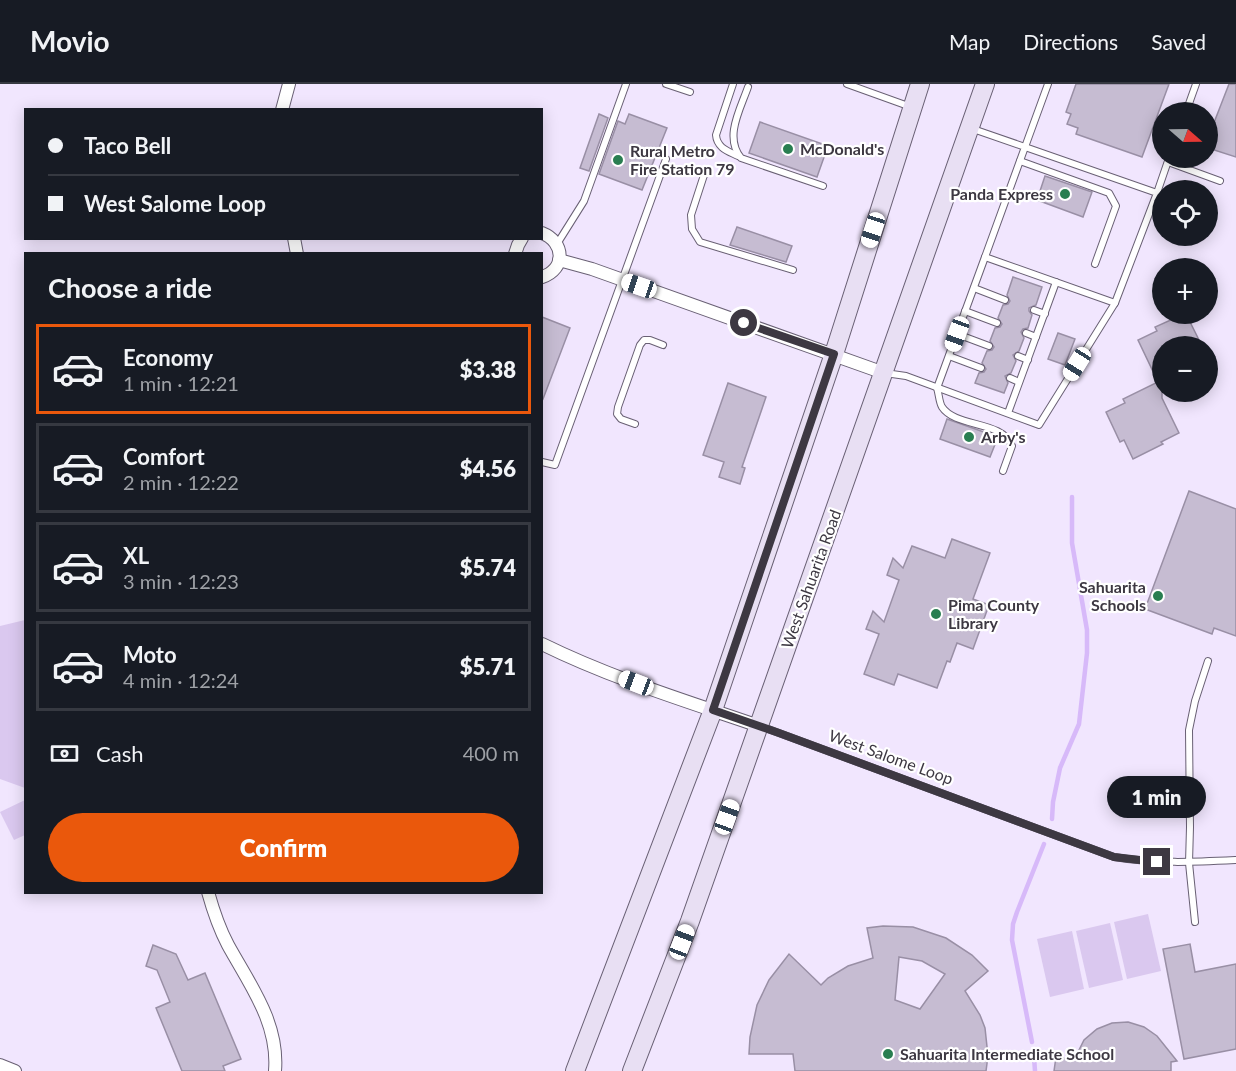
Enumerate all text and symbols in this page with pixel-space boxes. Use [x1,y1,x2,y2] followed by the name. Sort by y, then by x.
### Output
[30,24,110,58] text: Movio
[949,29,990,54] text: Map
[1023,29,1118,54] text: Directions
[1151,29,1206,54] text: Saved
[1152,102,1218,168] north arrow
[1152,102,1218,402] map controls
[84,132,171,159] text: Taco Bell
[800,139,884,158] place label: McDonald's
[630,141,735,178] place label: Rural Metro Fire Station 79
[781,142,795,156] marker: McDonald's
[611,153,625,167] marker: Rural Metro Fire Station 79
[1152,180,1218,246] button: locate
[950,184,1053,203] place label: Panda Express
[1058,187,1072,201] marker: Panda Express
[84,190,266,217] text: West Salome Loop
[859,210,887,250] car
[1152,258,1218,324] button: +
[48,271,212,304] text: Choose a ride
[619,272,659,300] car
[730,309,757,336] route start
[942,314,972,354] car
[1152,336,1218,402] button: −
[51,342,105,396] icon: car
[123,344,213,371] text: Economy
[1060,344,1094,384] car
[460,356,516,383] text: $3.38
[123,371,239,395] text: 1 min · 12:21
[980,427,1026,446] place label: Arby's
[962,430,976,444] marker: Arby's
[51,441,105,495] icon: car
[123,443,205,470] text: Comfort
[460,455,516,482] text: $4.56
[123,470,239,494] text: 2 min · 12:22
[777,507,844,651] street label: West Sahuarita Road
[51,540,105,594] icon: car
[123,542,149,569] text: XL
[460,554,516,581] text: $5.74
[123,569,239,593] text: 3 min · 12:23
[1079,577,1146,614] place label: Sahuarita Schools
[1151,589,1165,603] marker: Sahuarita Schools
[948,595,1040,632] place label: Pima County Library
[929,607,943,621] marker: Pima County Library
[51,639,105,693] icon: car
[123,641,177,668] text: Moto
[460,653,516,680] text: $5.71
[123,668,239,692] text: 4 min · 12:24
[616,668,656,698] car
[827,725,956,788] street label: West Salome Loop
[48,737,81,770] icon: cash
[96,740,143,767] text: Cash
[463,741,519,765] text: 400 m
[1108,775,1206,817] callout: 1 min
[1132,785,1181,809] text: 1 min
[712,797,742,837] car
[48,813,519,882] button: Confirm
[1143,848,1170,875] route end
[667,922,697,962] car
[900,1044,1114,1063] place label: Sahuarita Intermediate School
[881,1047,895,1061] marker: Sahuarita Intermediate School

